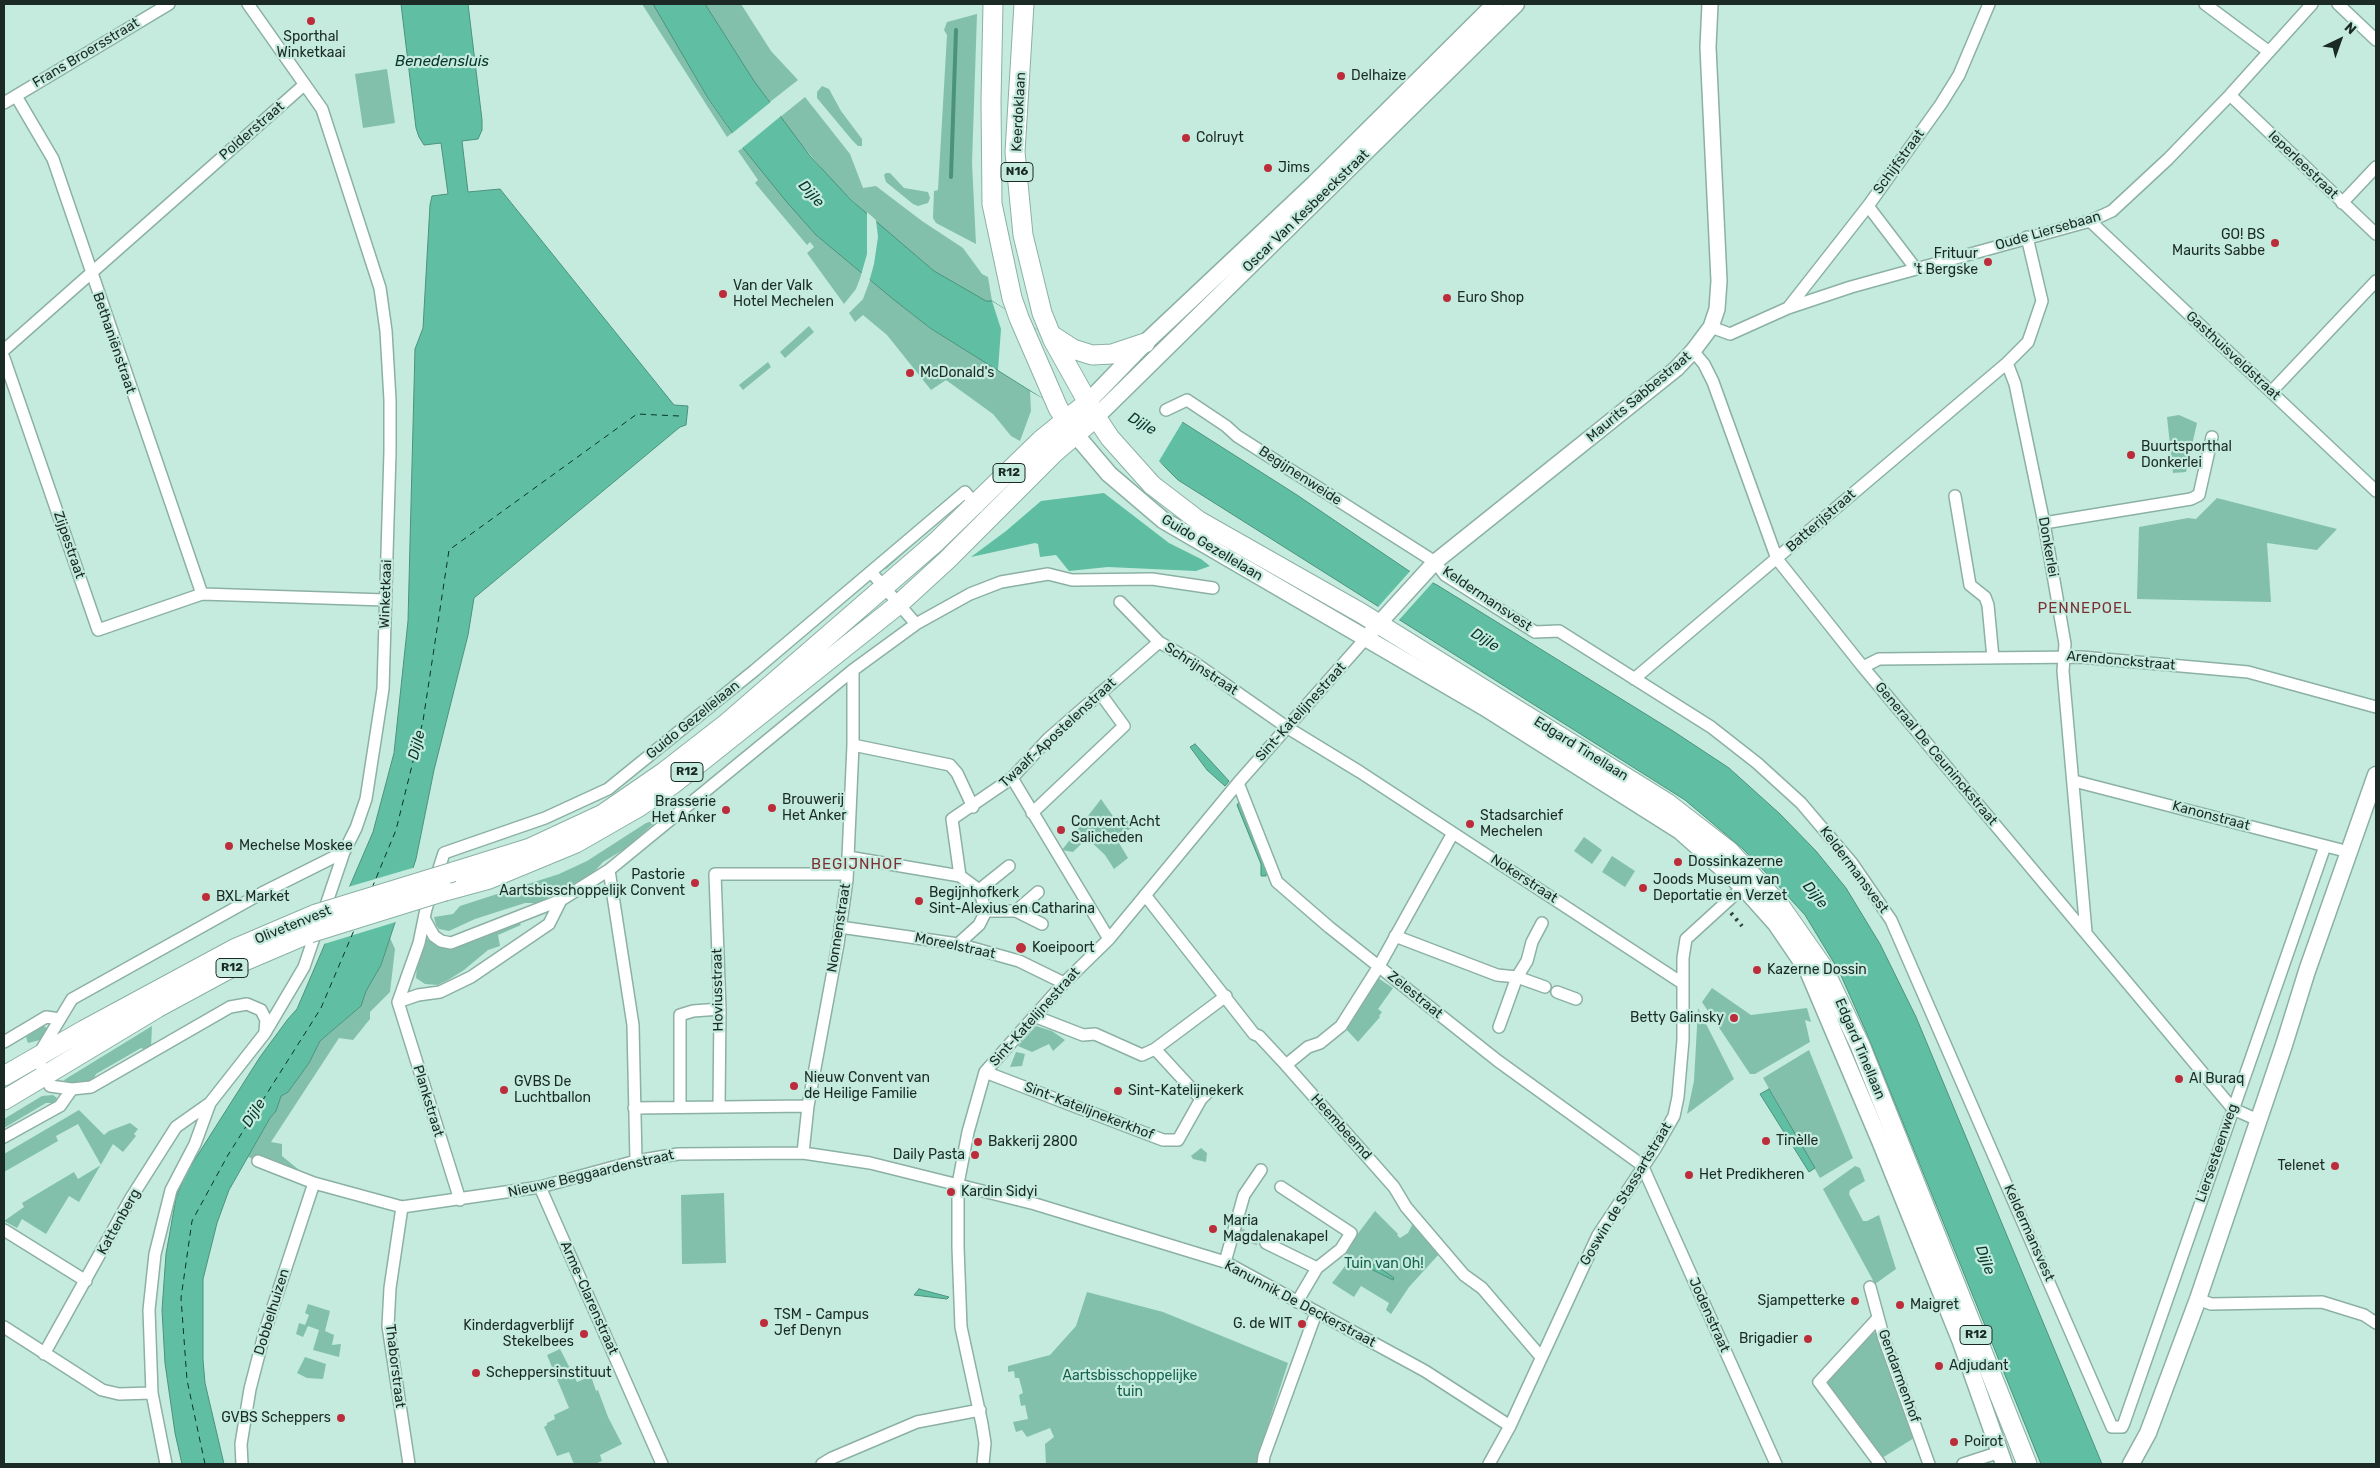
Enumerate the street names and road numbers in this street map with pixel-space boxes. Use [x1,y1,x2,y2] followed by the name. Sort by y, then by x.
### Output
[30,15,142,91] street label: Frans Broersstraat
[1009,72,1029,152] street label: Keerdoklaan
[216,98,288,164] street label: Polderstraat
[1870,126,1928,198] street label: Schijfstraat
[2264,127,2342,203] street label: Ieperleestraat
[1239,146,1373,276] street label: Oscar Van Kesbeeckstraat
[1001,162,1033,182] road number: N16
[1993,208,2103,254] street label: Oude Liersebaan
[89,290,139,396] street label: Bethaniënstraat
[2182,308,2284,404] street label: Gasthuisveldstraat
[1583,348,1695,446] street label: Maurits Sabbestraat
[1255,443,1345,509] street label: Begijnenweide
[993,463,1025,482] road number: R12
[1783,486,1859,556] street label: Batterijstraat
[50,509,88,581] street label: Zijpestraat
[1158,511,1266,585] street label: Guido Gezellelaan
[2034,516,2062,578] street label: Donkerlei
[376,559,396,629] street label: Winketkaai
[1439,563,1535,635] street label: Keldermansvest
[1161,639,1241,699] street label: Schrijnstraat
[2066,648,2176,674] street label: Arendonckstraat
[1252,659,1350,765] street label: Sint-Katelijnestraat
[996,675,1120,791] street label: Twaalf-Apostelenstraat
[643,677,743,763] street label: Guido Gezellelaan
[1871,679,2001,829] street label: Generaal De Ceuninckstraat
[1531,713,1631,785] street label: Edgard Tinellaan
[671,762,703,782] road number: R12
[2170,798,2252,834] street label: Kanonstraat
[1816,823,1892,917] street label: Keldermansvest
[1487,851,1561,907] street label: Nokerstraat
[824,882,854,974] street label: Nonnenstraat
[252,902,334,948] street label: Olivetenvest
[913,929,997,963] street label: Moreelstraat
[709,948,727,1032] street label: Hoviusstraat
[216,958,248,978] road number: R12
[986,964,1084,1070] street label: Sint-Katelijnestraat
[1384,968,1446,1022] street label: Zelestraat
[1831,996,1889,1102] street label: Edgard Tinellaan
[409,1063,447,1139] street label: Plankstraat
[1022,1079,1156,1143] street label: Sint-Katelijnekerkhof
[1307,1091,1375,1163] street label: Heembeemd
[2192,1101,2242,1205] street label: Liersesteenweg
[1577,1119,1675,1269] street label: Goswin de Stassartstraat
[507,1147,675,1201] street label: Nieuwe Beggaardenstraat
[2000,1182,2058,1284] street label: Keldermansvest
[94,1186,144,1258] street label: Kattenberg
[556,1239,622,1357] street label: Arme-Clarenstraat
[1222,1257,1378,1351] street label: Kanunnik De Deckerstraat
[251,1267,293,1357] street label: Dobbelhuizen
[1685,1275,1733,1355] street label: Jodenstraat
[382,1323,408,1409] street label: Thaborstraat
[1960,1326,1992,1344] road number: R12
[1874,1327,1924,1425] street label: Gendarmenhof

